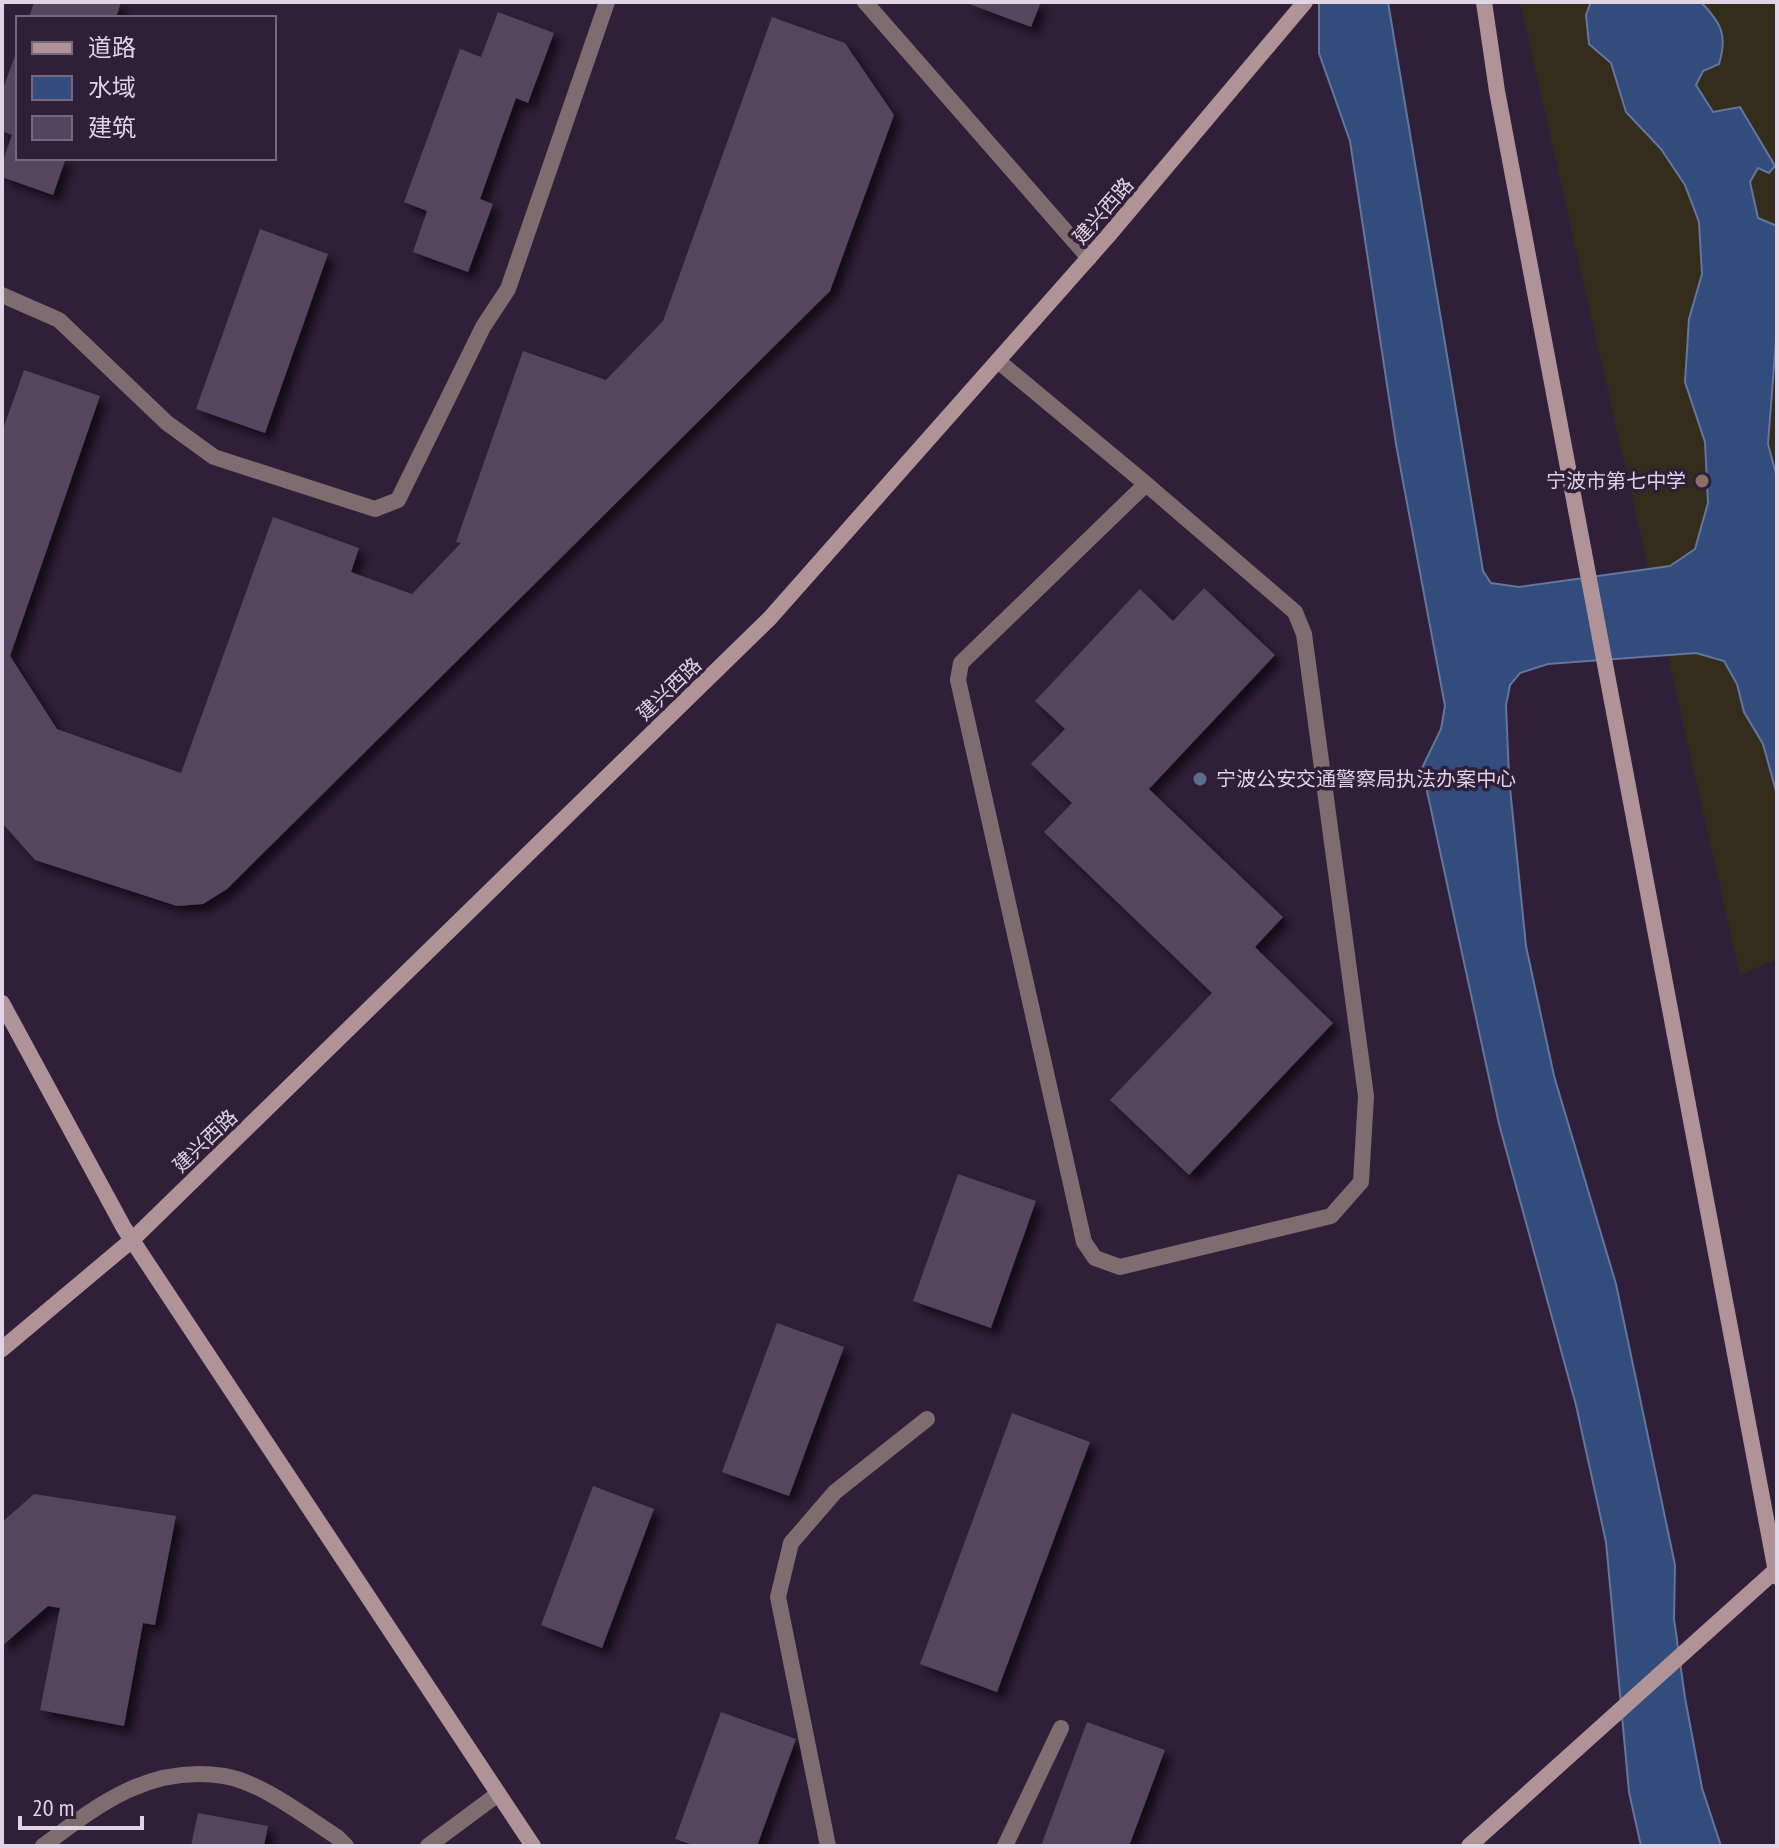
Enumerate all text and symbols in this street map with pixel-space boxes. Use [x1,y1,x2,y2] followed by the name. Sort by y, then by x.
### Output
[16,16,276,160] legend
[88,32,136,63] text: 道路
[88,72,136,103] text: 水域
[88,112,136,143] text: 建筑
[1067,172,1139,250] street label: 建兴西路
[1546,468,1686,494] place label: 宁波市第七中学
[1693,472,1711,490] marker: 宁波市第七中学
[631,652,707,726] street label: 建兴西路
[1216,766,1516,792] place label: 宁波公安交通警察局执法办案中心
[1191,770,1209,788] marker: 宁波公安交通警察局执法办案中心
[167,1104,243,1178] street label: 建兴西路
[20,1780,142,1830] scale bar
[32,1792,74,1823] text: 20 m

